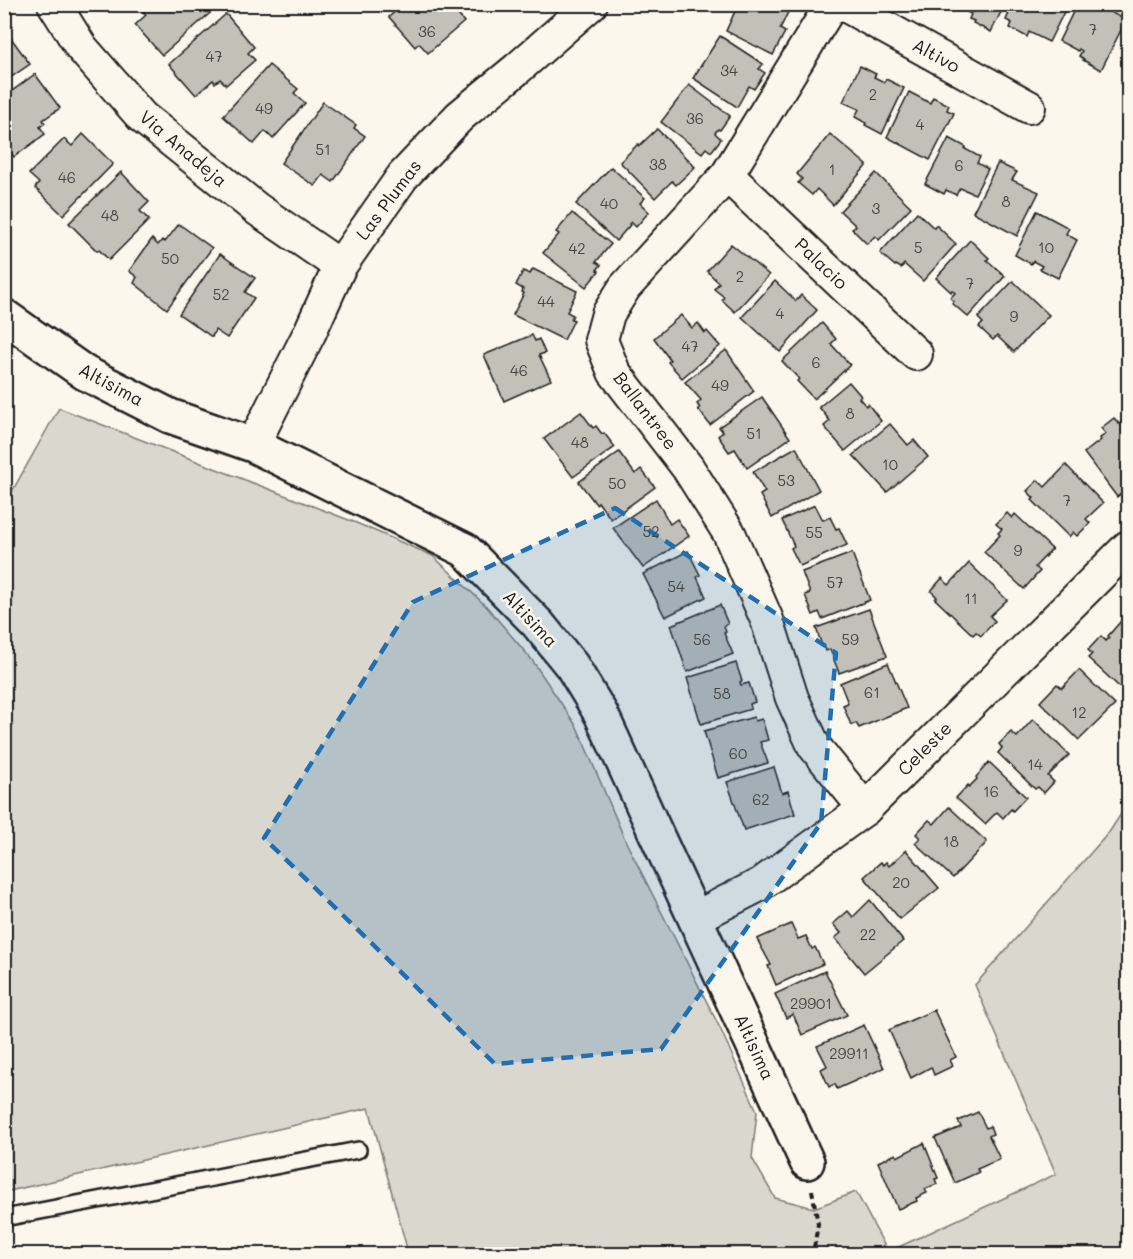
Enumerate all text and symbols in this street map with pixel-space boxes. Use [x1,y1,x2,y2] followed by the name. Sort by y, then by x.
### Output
[1089,19,1097,39] house number: 7
[418,21,436,41] house number: 36
[909,32,965,78] street label: Altivo
[205,46,223,66] house number: 47
[720,60,738,80] house number: 34
[869,84,877,104] house number: 2
[255,98,273,118] house number: 49
[135,104,233,192] street label: Via Anadeja
[686,108,704,128] house number: 36
[916,114,925,134] house number: 4
[315,139,331,159] house number: 51
[350,154,426,245] street label: Las Plumas
[649,154,667,174] house number: 38
[954,155,964,175] house number: 6
[829,159,835,179] house number: 1
[58,167,76,187] house number: 46
[1001,191,1011,211] house number: 8
[600,193,618,213] house number: 40
[872,198,881,218] house number: 3
[101,205,119,225] house number: 48
[790,232,854,295] street label: Palacio
[914,237,922,257] house number: 5
[1038,237,1054,257] house number: 10
[568,238,586,258] house number: 42
[161,248,179,268] house number: 50
[736,266,744,286] house number: 2
[966,273,974,293] house number: 7
[212,284,230,304] house number: 52
[537,291,555,311] house number: 44
[776,303,785,323] house number: 4
[1010,306,1019,326] house number: 9
[681,336,699,356] house number: 47
[811,352,821,372] house number: 6
[75,357,148,411] street label: Altisima
[510,360,528,380] house number: 46
[609,366,683,454] street label: Ballantree
[711,375,729,395] house number: 49
[845,403,855,423] house number: 8
[746,423,762,443] house number: 51
[571,432,589,452] house number: 48
[882,454,898,474] house number: 10
[777,470,795,490] house number: 53
[608,473,626,493] house number: 50
[1063,490,1071,510] house number: 7
[642,521,660,541] house number: 52
[805,522,823,542] house number: 55
[1014,540,1023,560] house number: 9
[826,572,844,592] house number: 57
[667,576,685,596] house number: 54
[498,584,563,652] street label: Altisima
[964,588,978,608] house number: 11
[693,629,711,649] house number: 56
[841,629,859,649] house number: 59
[864,682,880,702] house number: 61
[713,683,731,703] house number: 58
[1071,702,1087,722] house number: 12
[892,716,957,781] street label: Celeste
[729,743,747,763] house number: 60
[1027,754,1043,774] house number: 14
[983,781,999,801] house number: 16
[752,789,770,809] house number: 62
[943,831,959,851] house number: 18
[892,872,910,892] house number: 20
[860,924,876,944] house number: 22
[790,993,832,1013] house number: 29901
[729,1010,781,1083] street label: Altisima
[829,1043,869,1063] house number: 29911

